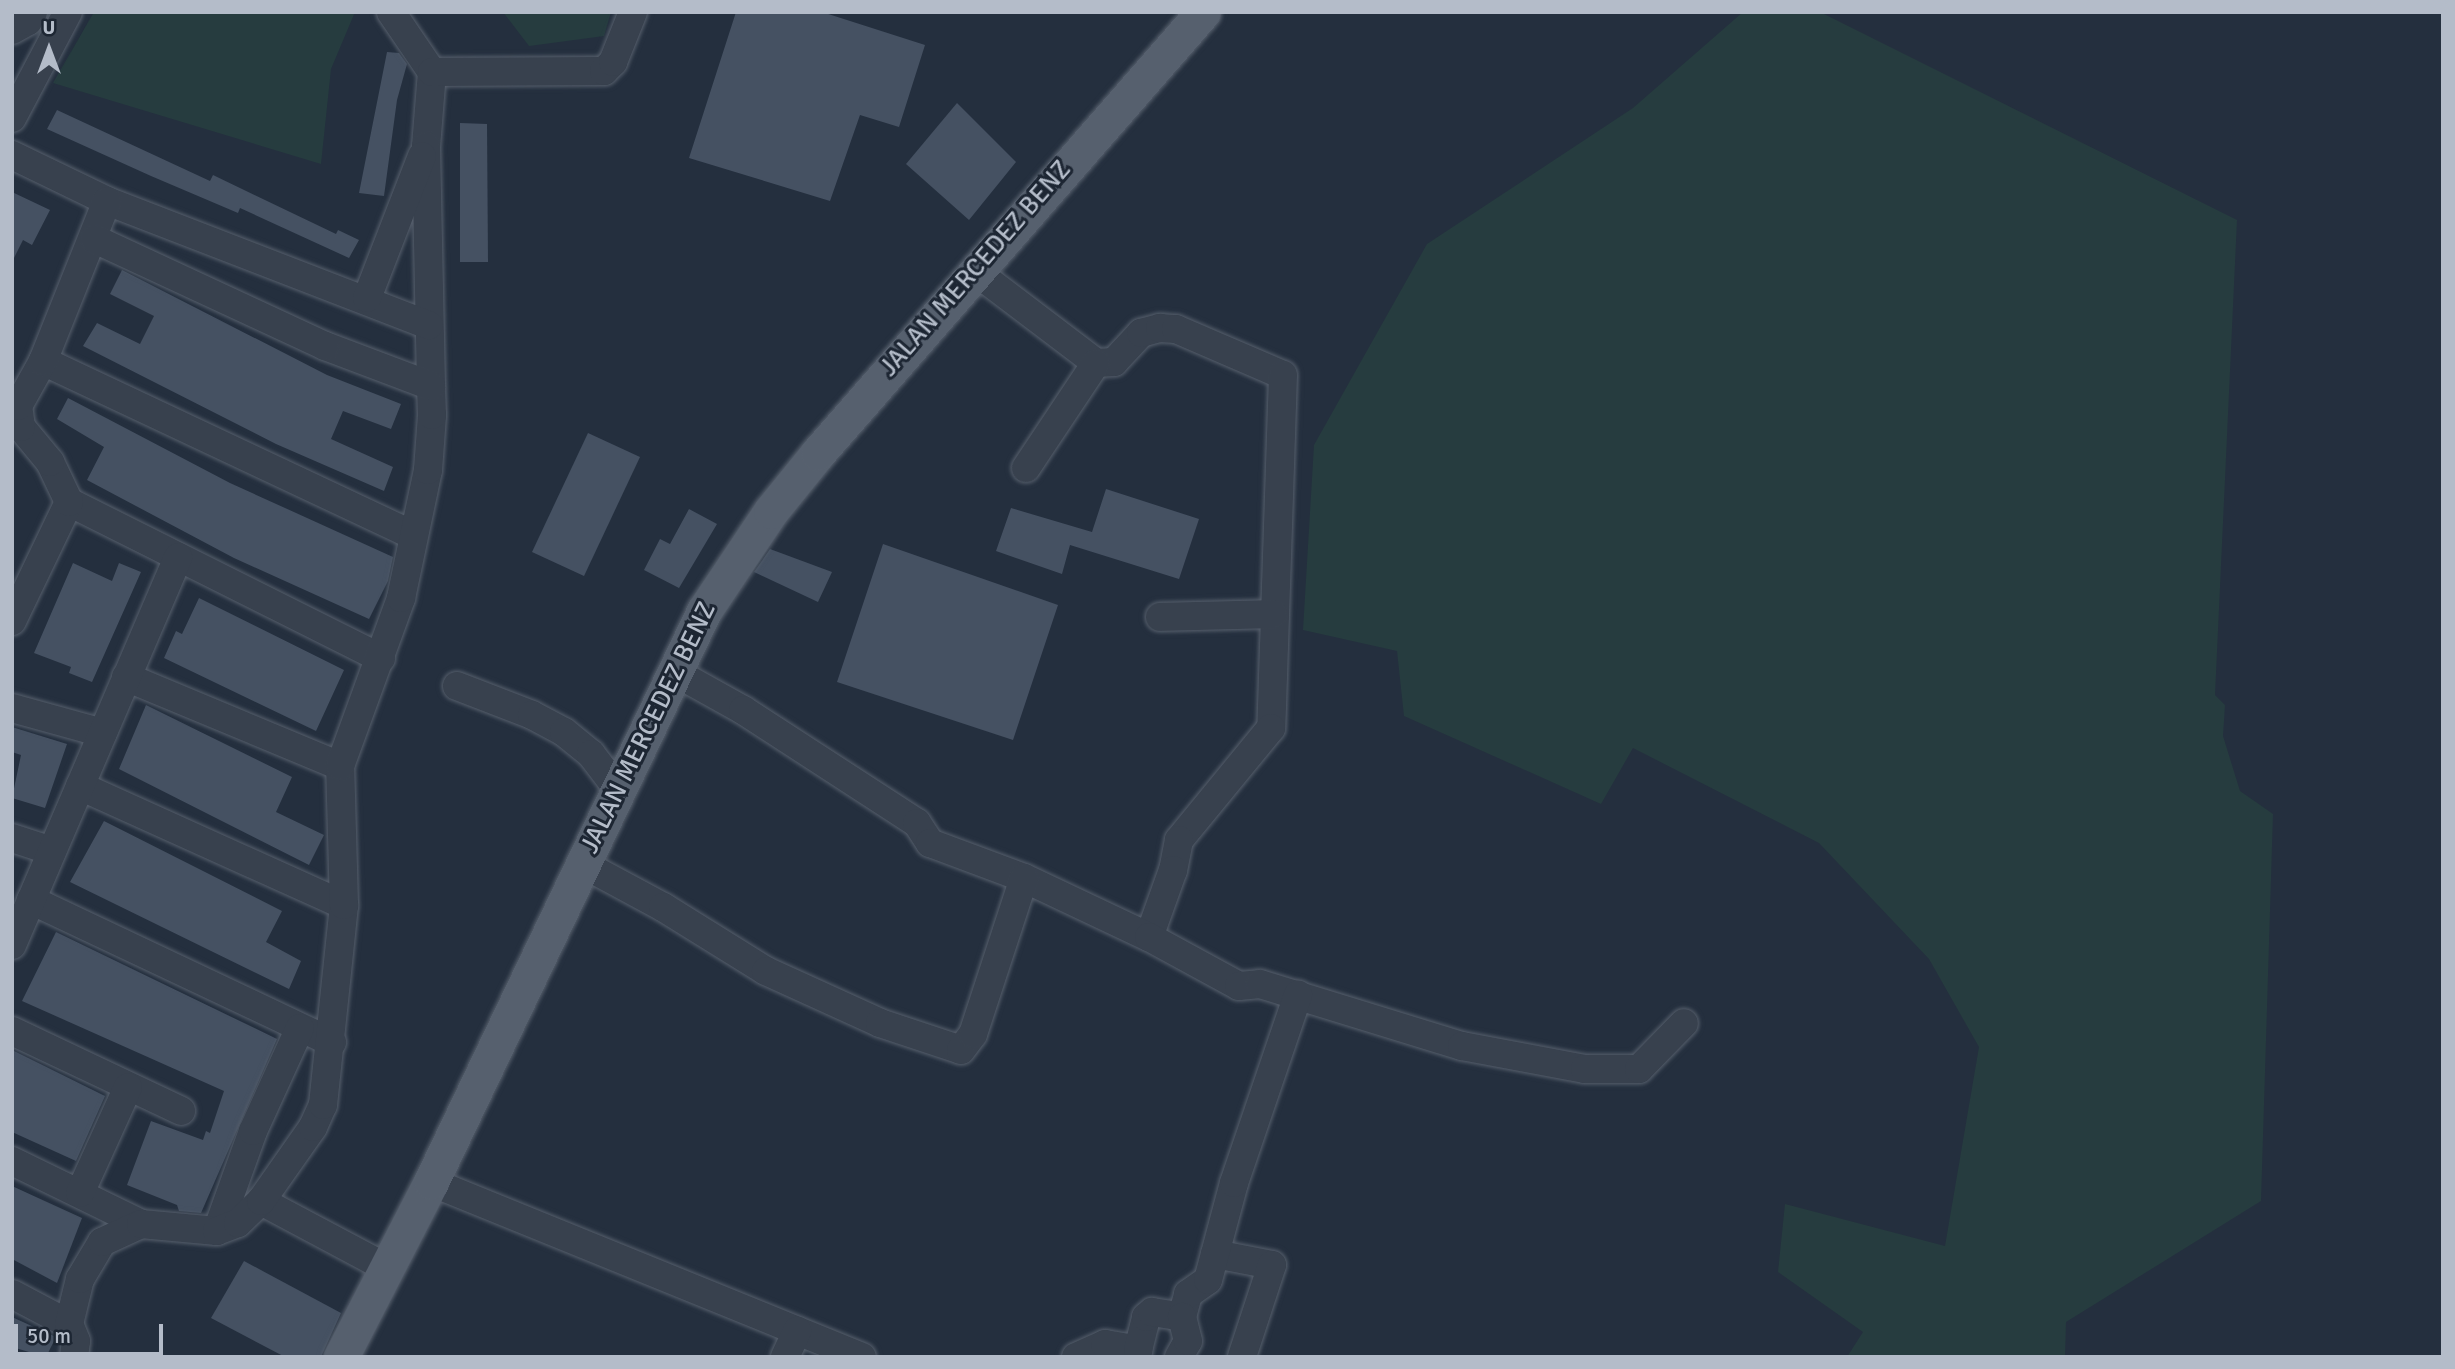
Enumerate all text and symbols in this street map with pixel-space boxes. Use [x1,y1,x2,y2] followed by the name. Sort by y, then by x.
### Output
[14,14,84,84] north arrow
[43,16,55,40] text: U
[874,155,1078,383] street label: JALAN MERCEDEZ BENZ
[575,597,723,859] street label: JALAN MERCEDEZ BENZ
[18,1310,166,1354] scale bar
[27,1323,71,1349] text: 50 m

